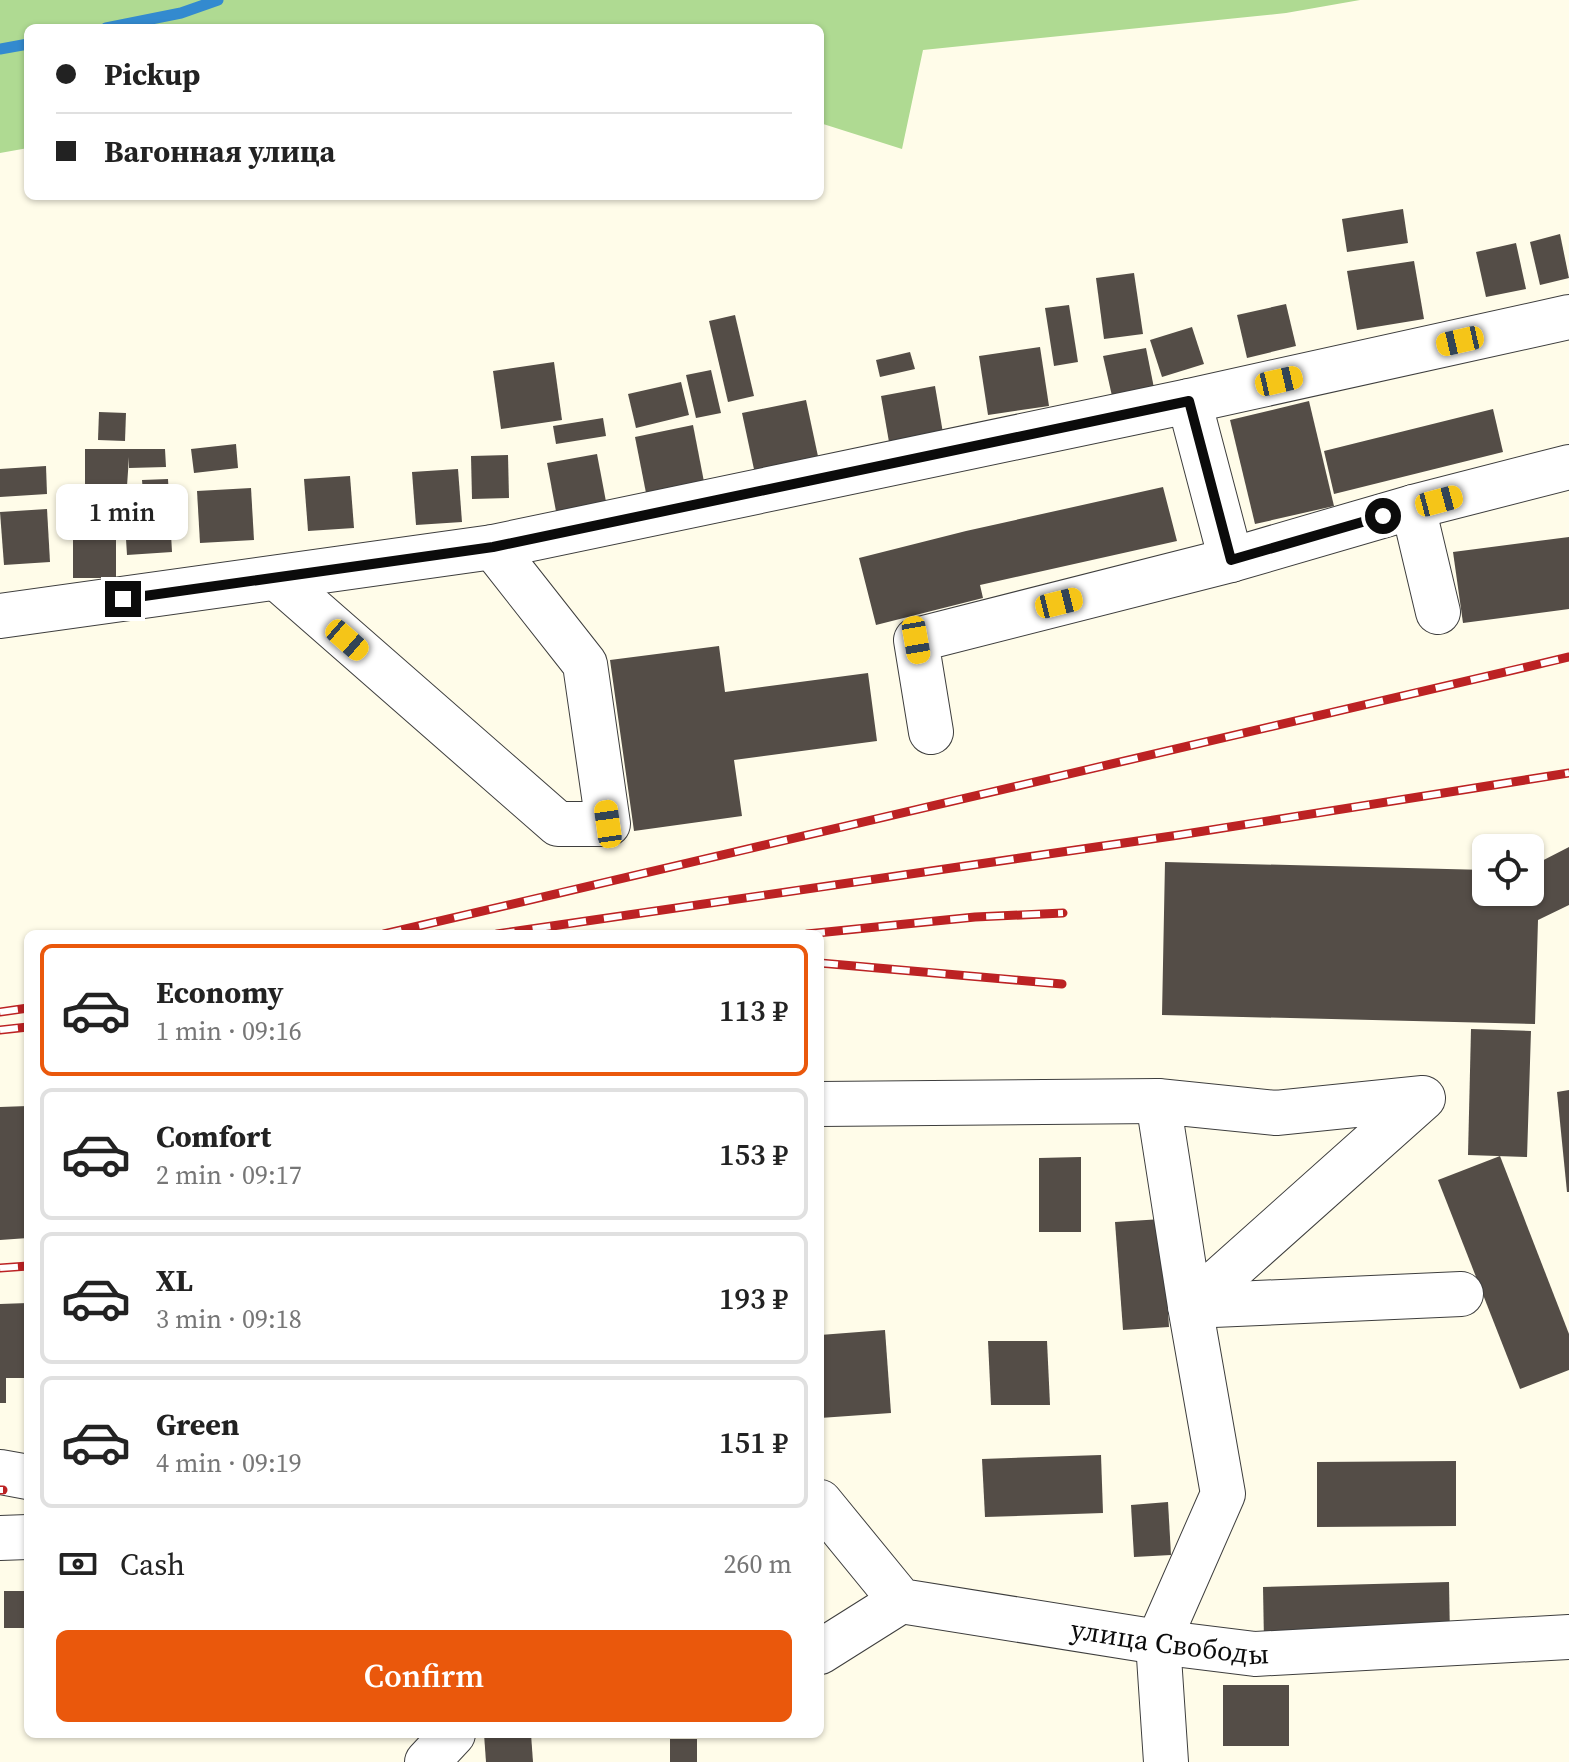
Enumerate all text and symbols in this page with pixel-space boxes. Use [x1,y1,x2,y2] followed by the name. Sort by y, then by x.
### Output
[104,54,200,95] text: Pickup
[104,131,336,172] text: Вагонная улица
[1434,324,1486,358] car
[1253,364,1305,398] car
[57,483,189,539] callout: 1 min
[1413,483,1465,519] car
[89,494,155,530] text: 1 min
[1365,498,1401,534] route start
[105,581,141,617] route end
[1033,586,1085,620] car
[900,614,932,666] car
[321,615,373,665] car
[593,799,623,849] car
[1472,834,1544,906] map controls
[1472,834,1544,906] button: locate
[156,972,284,1013] text: Economy
[60,974,132,1046] icon: car
[719,990,788,1031] text: 113 ₽
[156,1013,302,1049] text: 1 min · 09:16
[156,1116,271,1157] text: Comfort
[60,1118,132,1190] icon: car
[719,1134,788,1175] text: 153 ₽
[156,1157,302,1193] text: 2 min · 09:17
[156,1260,193,1301] text: XL
[60,1262,132,1334] icon: car
[719,1278,788,1319] text: 193 ₽
[156,1301,302,1337] text: 3 min · 09:18
[156,1404,239,1445] text: Green
[60,1406,132,1478] icon: car
[719,1422,788,1463] text: 151 ₽
[156,1445,302,1481] text: 4 min · 09:19
[56,1542,100,1586] icon: cash
[120,1544,185,1585] text: Cash
[724,1546,792,1582] text: 260 m
[1068,1609,1270,1673] street label: улица Свободы
[56,1630,792,1722] button: Confirm

